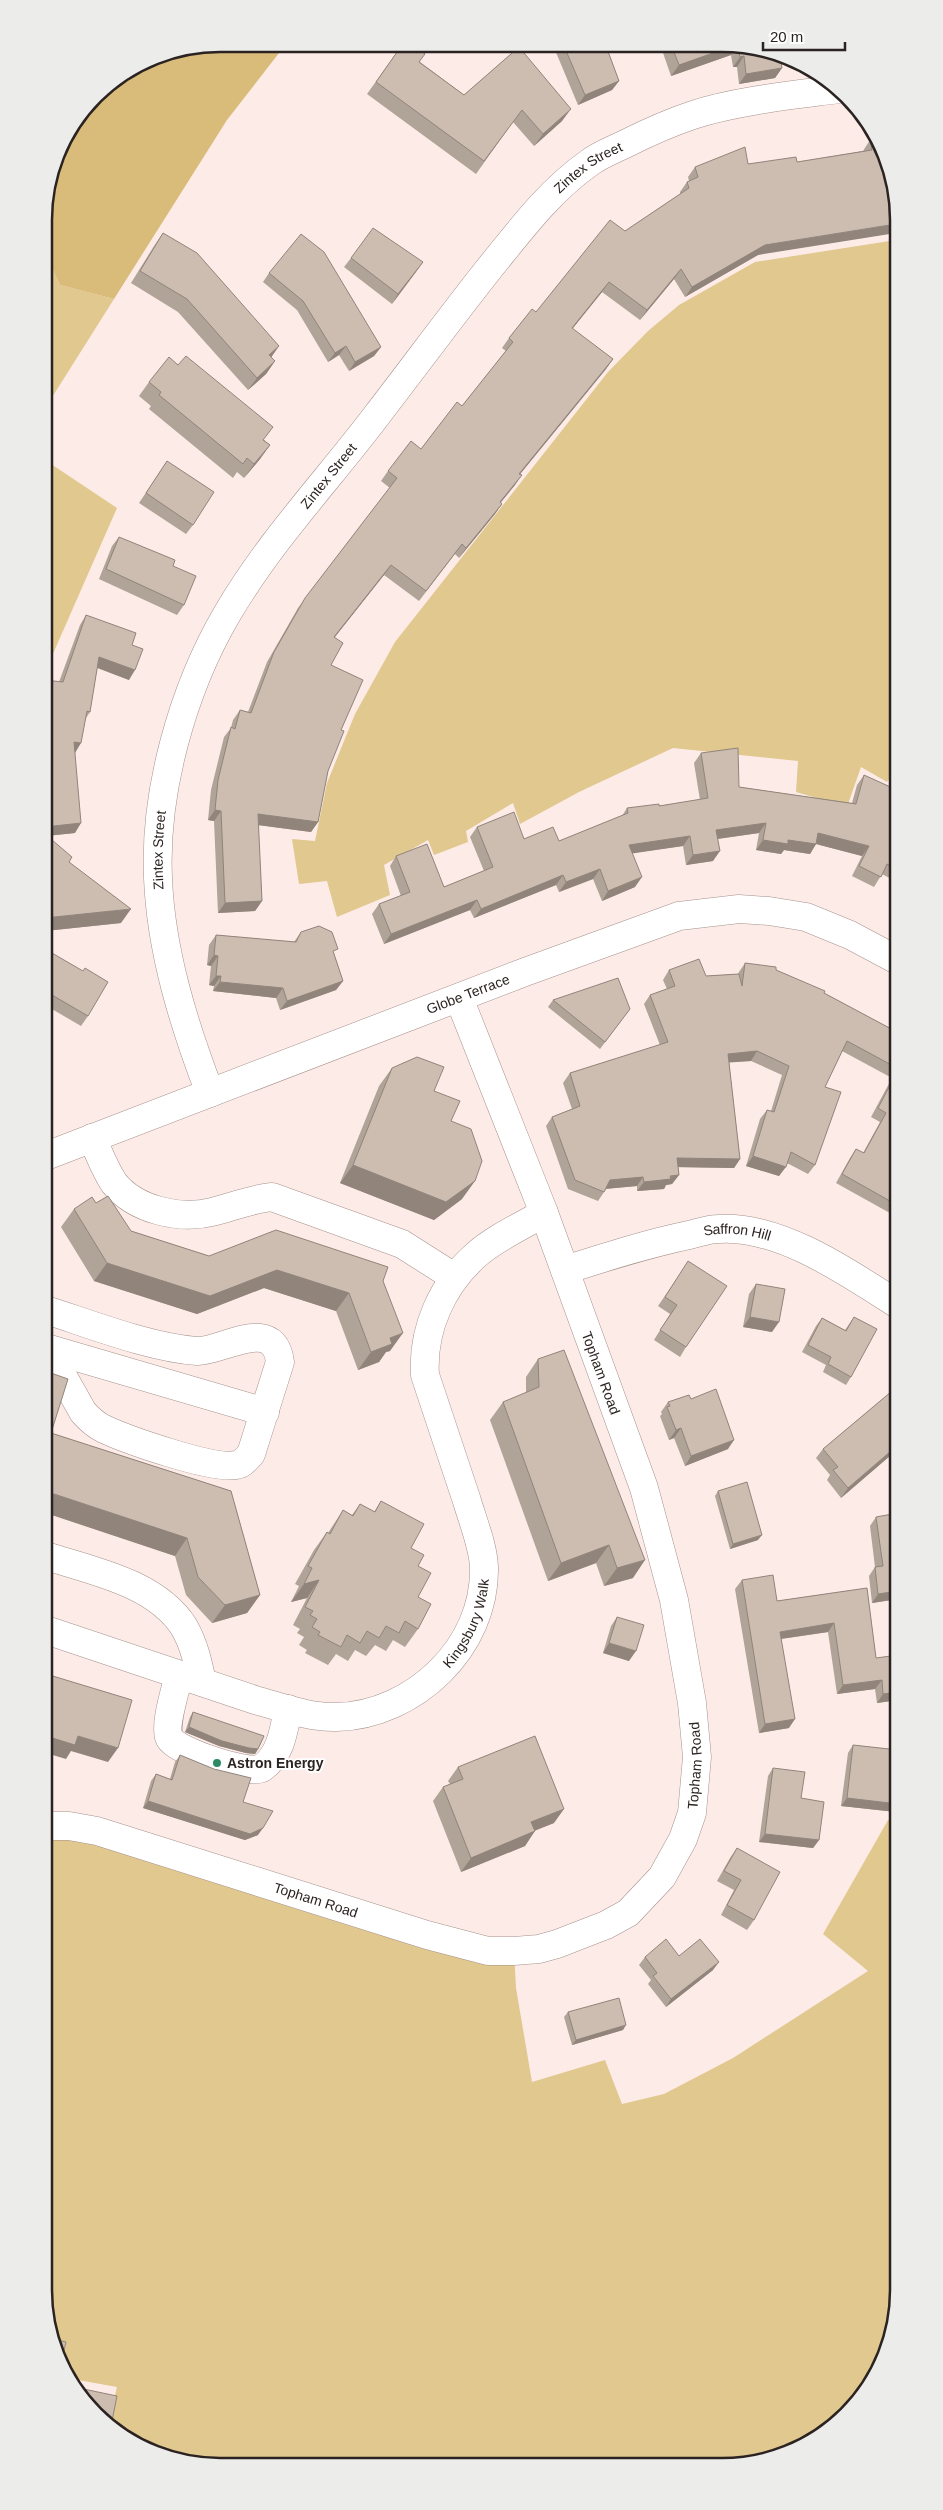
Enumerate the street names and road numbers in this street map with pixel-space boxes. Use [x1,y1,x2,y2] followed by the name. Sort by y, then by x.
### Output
[551,138,625,196] street label: Zintex Street
[297,440,360,512] street label: Zintex Street
[150,810,169,890] street label: Zintex Street
[424,971,512,1017] street label: Globe Terrace
[702,1221,773,1244] street label: Saffron Hill
[579,1329,623,1417] street label: Topham Road
[439,1577,492,1671] street label: Kingsbury Walk
[684,1721,705,1810] street label: Topham Road
[272,1879,360,1921] street label: Topham Road

